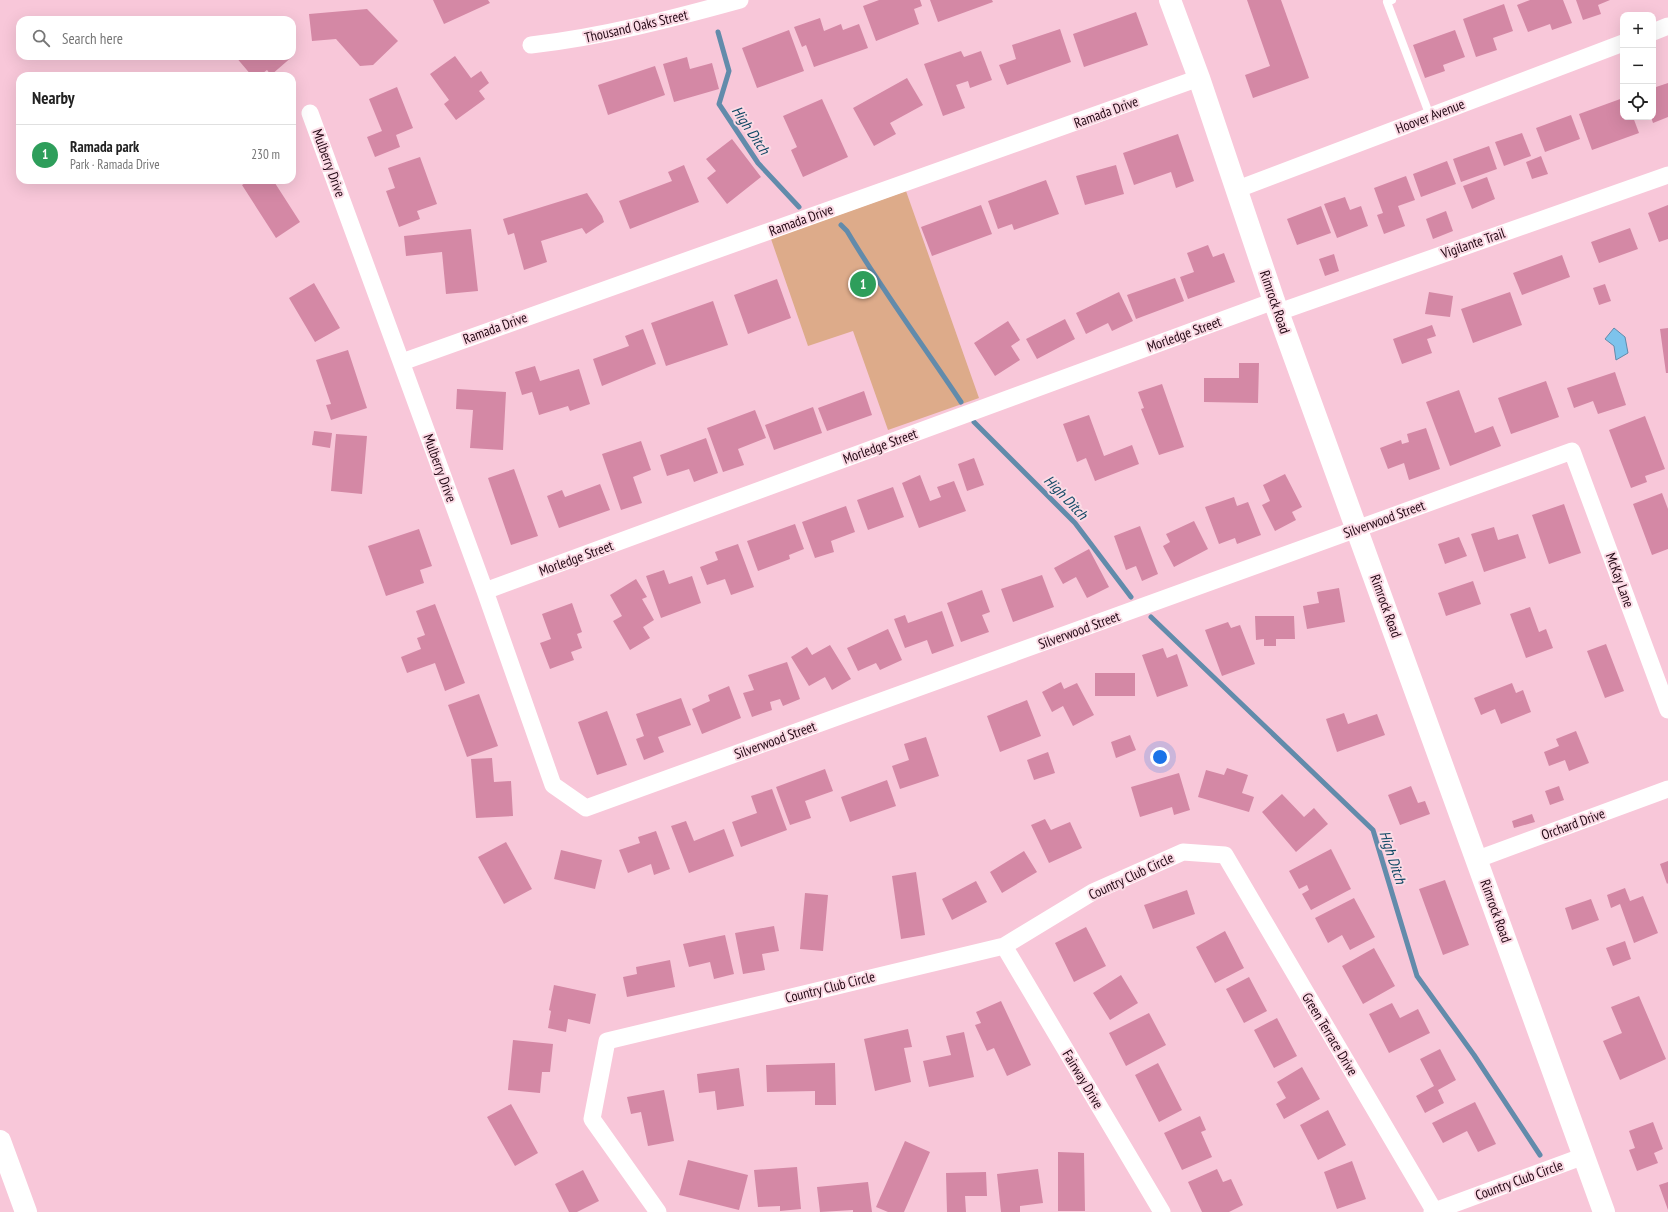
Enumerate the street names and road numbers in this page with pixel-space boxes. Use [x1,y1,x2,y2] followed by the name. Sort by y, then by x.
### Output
[583,5,690,47] street label: Thousand Oaks Street
[1071,92,1141,132] street label: Ramada Drive
[1393,95,1467,137] street label: Hoover Avenue
[308,127,350,200] street label: Mulberry Drive
[766,200,836,240] street label: Ramada Drive
[1438,223,1508,263] street label: Vigilante Trail
[1256,268,1294,336] street label: Rimrock Road
[460,308,530,348] street label: Ramada Drive
[1144,312,1224,356] street label: Morledge Street
[840,424,920,468] street label: Morledge Street
[419,432,461,505] street label: Mulberry Drive
[1341,496,1427,542] street label: Silverwood Street
[536,536,616,580] street label: Morledge Street
[1602,550,1638,610] street label: McKay Lane
[1366,572,1406,640] street label: Rimrock Road
[1036,607,1122,653] street label: Silverwood Street
[732,717,818,763] street label: Silverwood Street
[1539,804,1608,844] street label: Orchard Drive
[1086,848,1177,904] street label: Country Club Circle
[1476,877,1516,945] street label: Rimrock Road
[783,967,877,1007] street label: Country Club Circle
[1298,989,1362,1079] street label: Green Terrace Drive
[1058,1046,1108,1112] street label: Fairway Drive
[1473,1156,1565,1204] street label: Country Club Circle

